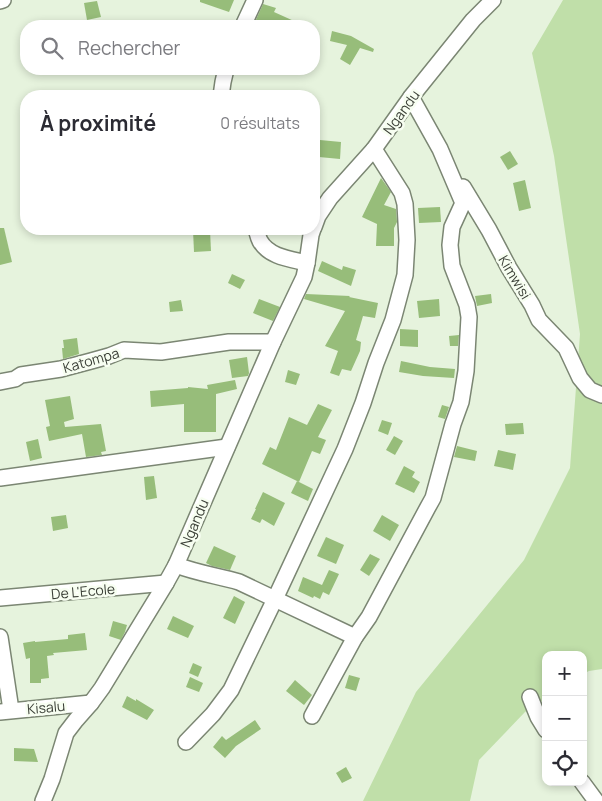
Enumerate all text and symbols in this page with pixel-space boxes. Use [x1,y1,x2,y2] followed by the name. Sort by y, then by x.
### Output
[20,20,320,75] search box
[38,34,66,62] icon: search
[78,35,180,61] text: Rechercher
[378,86,424,138] street label: Ngandu
[40,109,156,137] text: À proximité
[220,112,300,134] text: 0 résultats
[494,251,536,303] street label: Kimwisi
[61,343,121,377] street label: Katompa
[175,496,213,550] street label: Ngandu
[50,579,116,603] street label: De L'Ecole
[542,651,587,786] map controls
[542,651,587,696] button: +
[26,696,66,718] street label: Kisalu
[542,696,587,741] button: −
[542,741,587,786] button: locate

